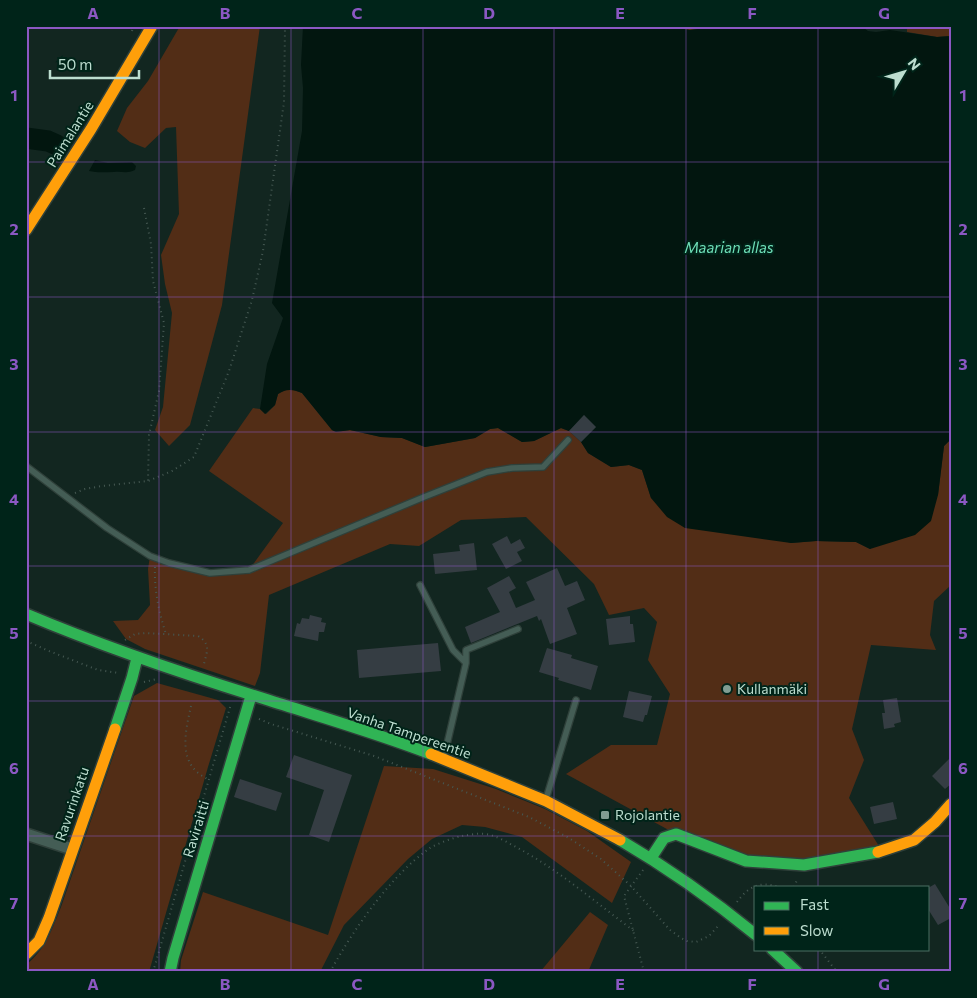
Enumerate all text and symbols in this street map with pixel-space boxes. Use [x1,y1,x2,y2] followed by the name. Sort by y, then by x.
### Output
[87,3,99,22] text: A
[220,3,231,22] text: B
[352,3,363,22] text: C
[483,3,495,22] text: D
[615,3,625,22] text: E
[747,3,757,22] text: F
[878,3,890,22] text: G
[50,48,139,80] scale bar
[880,48,930,98] north arrow
[905,54,925,73] text: N
[58,55,92,73] text: 50 m
[10,85,18,104] text: 1
[959,85,967,104] text: 1
[43,97,97,170] street label: Paimalantie
[9,219,19,238] text: 2
[958,219,968,238] text: 2
[684,238,774,256] water label: Maarian allas
[9,354,19,373] text: 3
[958,354,968,373] text: 3
[9,489,19,508] text: 4
[958,489,968,508] text: 4
[9,623,19,642] text: 5
[958,623,968,642] text: 5
[737,680,807,697] place label: Kullanmäki
[721,683,733,695] marker: Kullanmäki
[345,703,473,762] street label: Vanha Tampereentie
[9,758,19,777] text: 6
[958,758,968,777] text: 6
[51,765,92,843] street label: Ravurinkatu
[179,798,212,859] street label: Raviraitti
[615,806,680,823] place label: Rojolantie
[599,809,611,821] marker: Rojolantie
[754,886,930,950] legend
[10,893,19,912] text: 7
[959,893,968,912] text: 7
[800,895,829,913] text: Fast
[800,921,833,939] text: Slow
[87,974,99,993] text: A
[220,974,231,993] text: B
[352,974,363,993] text: C
[483,974,495,993] text: D
[615,974,625,993] text: E
[747,974,757,993] text: F
[878,974,890,993] text: G

